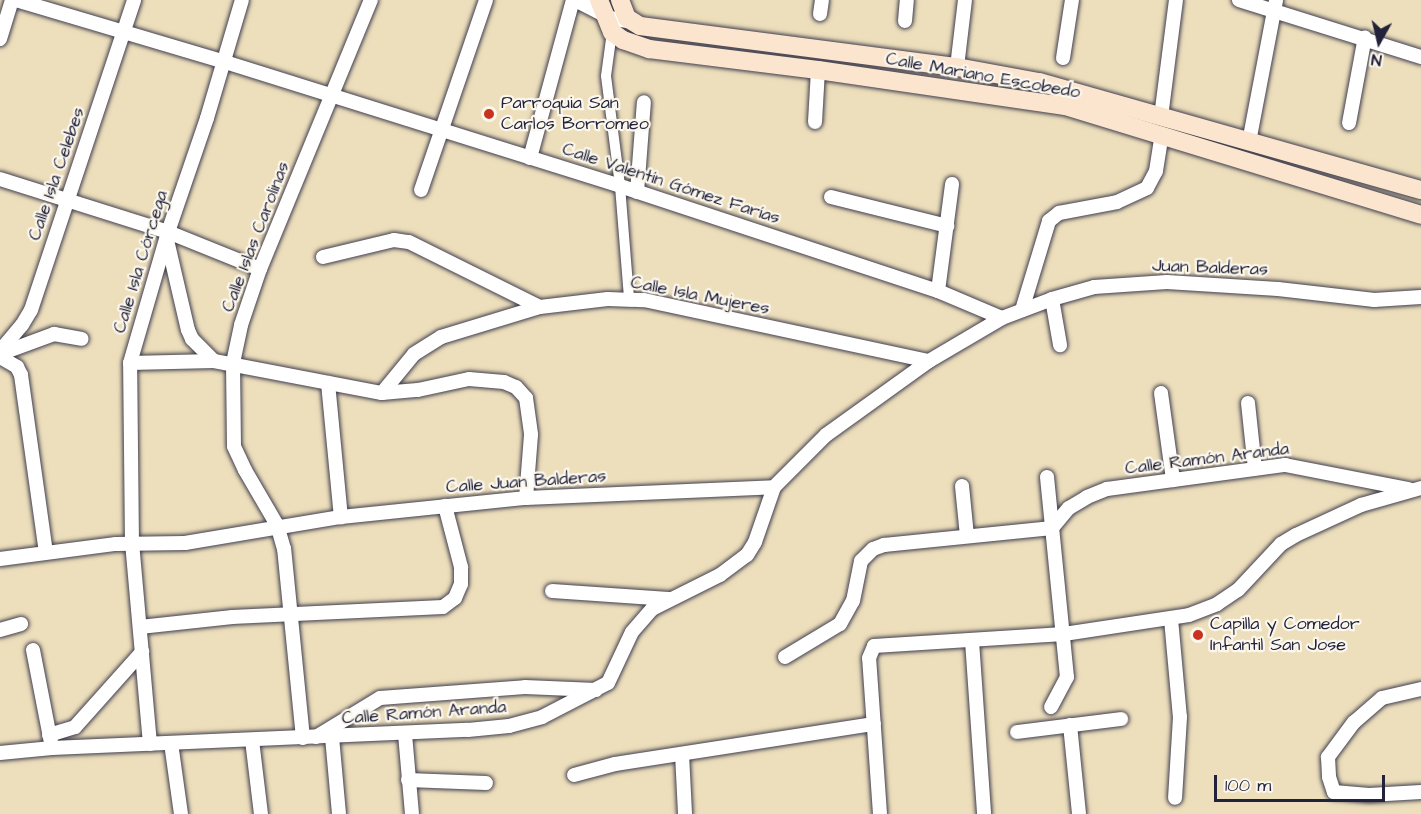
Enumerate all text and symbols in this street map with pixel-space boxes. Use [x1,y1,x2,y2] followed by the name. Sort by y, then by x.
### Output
[1349,12,1409,72] north arrow
[884,48,1082,104] street label: Calle Mariano Escobedo
[1370,48,1383,71] text: N
[501,93,649,136] place label: Parroquia San Carlos Borromeo
[24,105,90,243] street label: Calle Isla Celebes
[482,107,496,121] marker: Parroquia San Carlos Borromeo
[559,139,783,229] street label: Calle Valentín Gómez Farías
[217,159,295,315] street label: Calle Islas Carolinas
[109,188,173,336] street label: Calle Isla Córcega
[1152,255,1268,281] street label: Juan Balderas
[629,272,771,320] street label: Calle Isla Mujeres
[1124,438,1290,480] street label: Calle Ramón Aranda
[445,466,607,498] street label: Calle Juan Balderas
[1210,614,1360,656] place label: Capilla y Comedor Infantil San Jose
[1191,628,1205,642] marker: Capilla y Comedor Infantil San Jose
[341,696,507,730] street label: Calle Ramón Aranda
[1217,763,1388,801] scale bar
[1225,773,1271,798] text: 100 m

